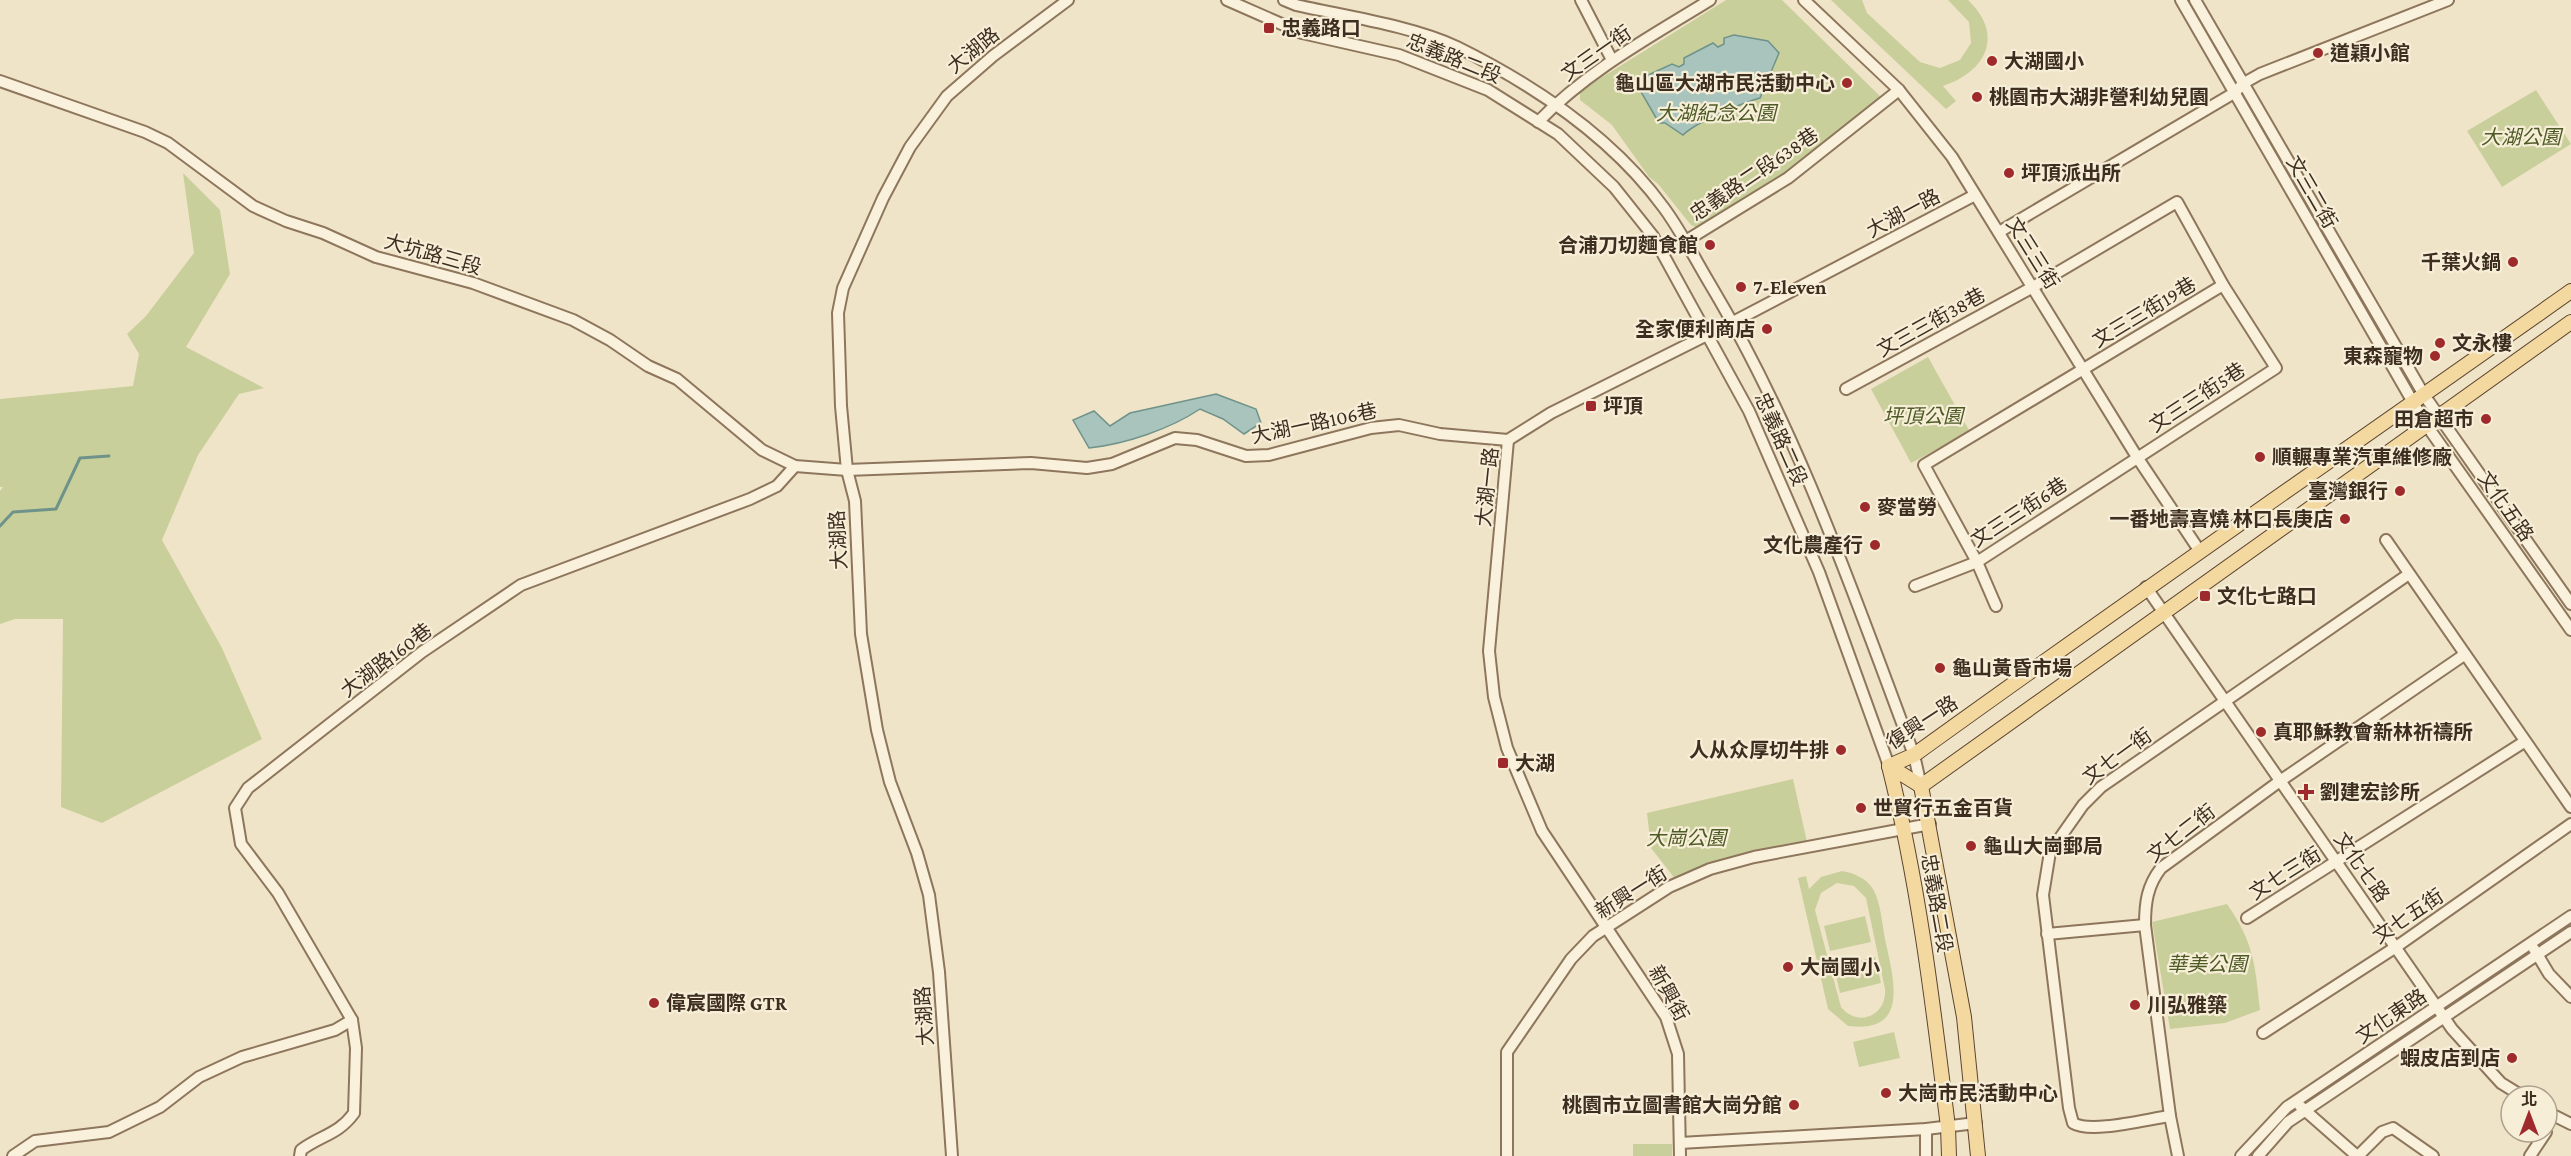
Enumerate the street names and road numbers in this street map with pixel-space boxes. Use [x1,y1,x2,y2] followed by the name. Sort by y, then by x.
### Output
[1557,21,1635,85] street label: 文三一街
[943,23,1003,77] street label: 大湖路
[1404,29,1504,87] street label: 忠義路二段
[1686,123,1822,225] street label: 忠義路二段638巷
[2282,152,2342,232] street label: 文三二街
[1863,185,1943,241] street label: 大湖一路
[2002,213,2064,293] street label: 文三三街
[382,230,484,278] street label: 大坑路三段
[2088,272,2200,352] street label: 文三三街19巷
[1873,283,1989,361] street label: 文三三街38巷
[2145,358,2249,436] street label: 文三三街5巷
[1751,389,1811,489] street label: 忠義路二段
[1249,399,1379,447] street label: 大湖一路106巷
[1472,446,1502,528] street label: 大湖一路
[2474,467,2538,545] street label: 文化五路
[1967,473,2071,551] street label: 文三三街6巷
[825,509,851,571] street label: 大湖路
[336,619,436,701] street label: 大湖路160巷
[1882,691,1962,753] street label: 復興一路
[2078,724,2156,788] street label: 文七一街
[2143,800,2219,866] street label: 文七二街
[2330,828,2394,906] street label: 文化七路
[2245,842,2325,904] street label: 文七三街
[1917,852,1957,954] street label: 忠義路二段
[1591,861,1671,923] street label: 新興一街
[2369,885,2447,947] street label: 文七五街
[1645,961,1693,1025] street label: 新興街
[911,985,937,1047] street label: 大湖路
[2352,985,2430,1047] street label: 文化東路

